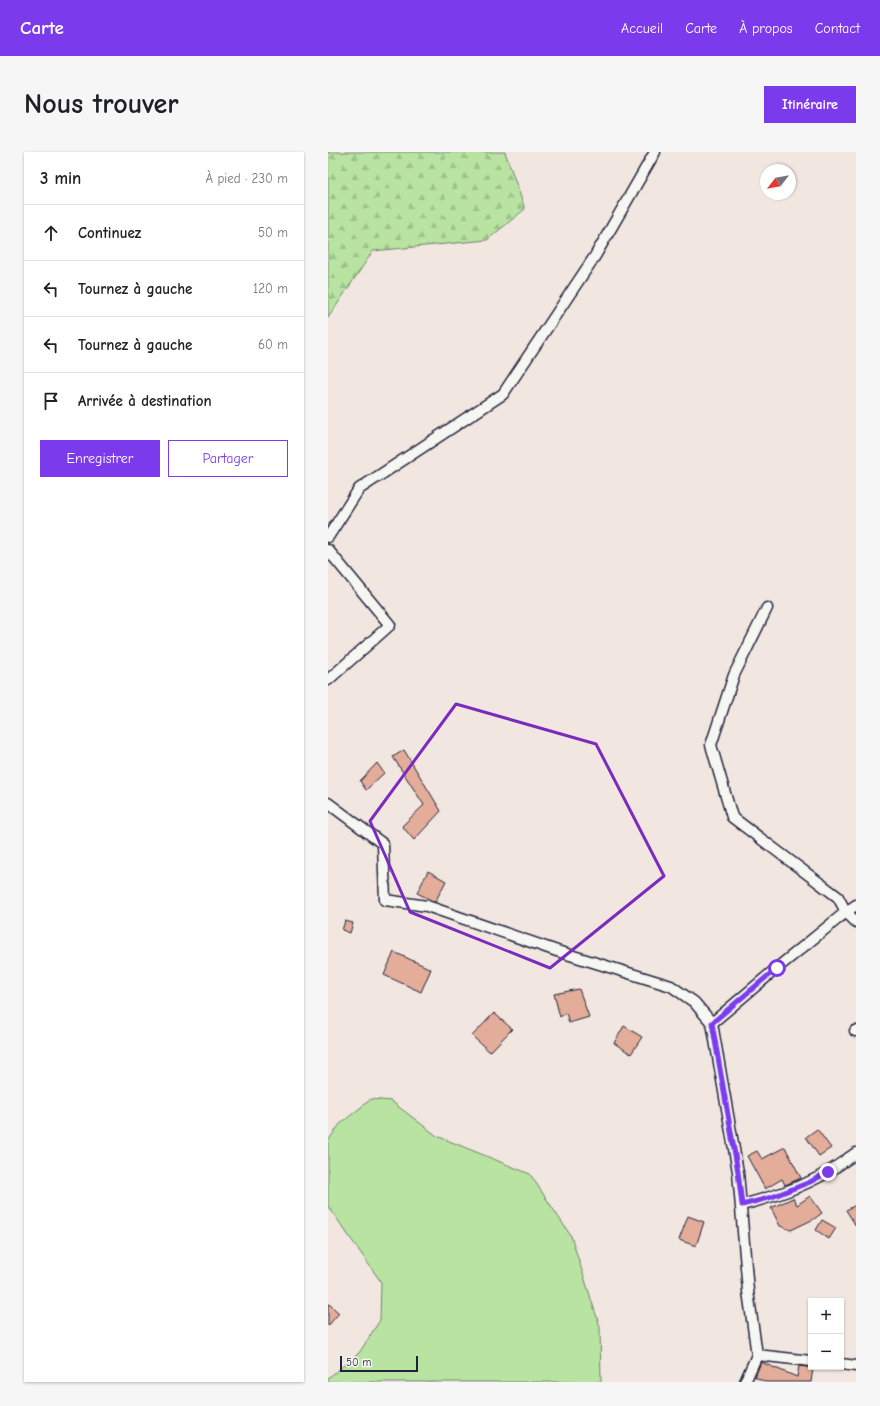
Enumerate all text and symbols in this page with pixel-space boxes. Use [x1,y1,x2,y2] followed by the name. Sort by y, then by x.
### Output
[20,17,64,39] text: Carte
[621,20,663,37] text: Accueil
[685,20,717,37] text: Carte
[739,20,793,37] text: À propos
[815,20,860,37] text: Contact
[764,86,856,123] button: Itinéraire
[24,88,179,120] text: Nous trouver
[760,164,796,200] north arrow
[40,169,81,188] text: 3 min
[205,171,288,186] text: À pied · 230 m
[40,222,62,244] icon: ahead
[78,224,141,242] text: Continuez
[258,225,288,240] text: 50 m
[40,278,62,300] icon: left
[78,280,192,298] text: Tournez à gauche
[253,281,288,296] text: 120 m
[40,334,62,356] icon: left
[78,336,192,354] text: Tournez à gauche
[258,337,288,352] text: 60 m
[40,390,62,412] icon: arrive
[78,392,212,410] text: Arrivée à destination
[40,440,160,477] button: Enregistrer
[168,440,288,477] button: Partager
[768,959,786,977] route start
[819,1163,837,1181] route end
[808,1298,844,1370] map controls
[808,1298,844,1334] button: +
[808,1334,844,1370] button: −
[340,1354,418,1373] scale bar
[346,1356,371,1369] text: 50 m

